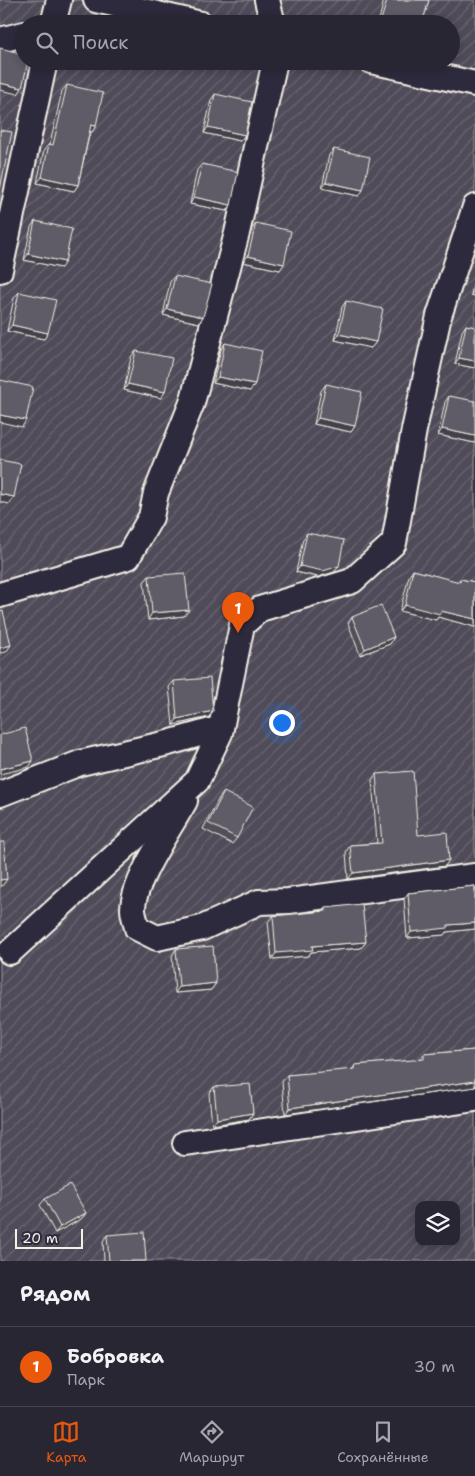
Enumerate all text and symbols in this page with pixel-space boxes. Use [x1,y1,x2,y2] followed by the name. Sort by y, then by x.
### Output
[15,15,460,70] search box
[33,29,61,57] icon: search
[73,30,128,55] text: Поиск
[222,592,254,633] pin: 1
[269,710,295,736] your location
[415,1201,460,1246] map controls
[415,1201,460,1246] button: layers
[15,1226,82,1249] scale bar
[22,1229,58,1247] text: 20 m
[20,1280,90,1308] text: Рядом
[67,1344,164,1369] text: Бобровка
[32,1356,40,1377] text: 1
[414,1356,455,1377] text: 30 m
[67,1369,105,1390] text: Парк
[46,1418,86,1466] tab: Карта
[179,1418,244,1466] tab: Маршрут
[337,1418,429,1466] tab: Сохранённые

